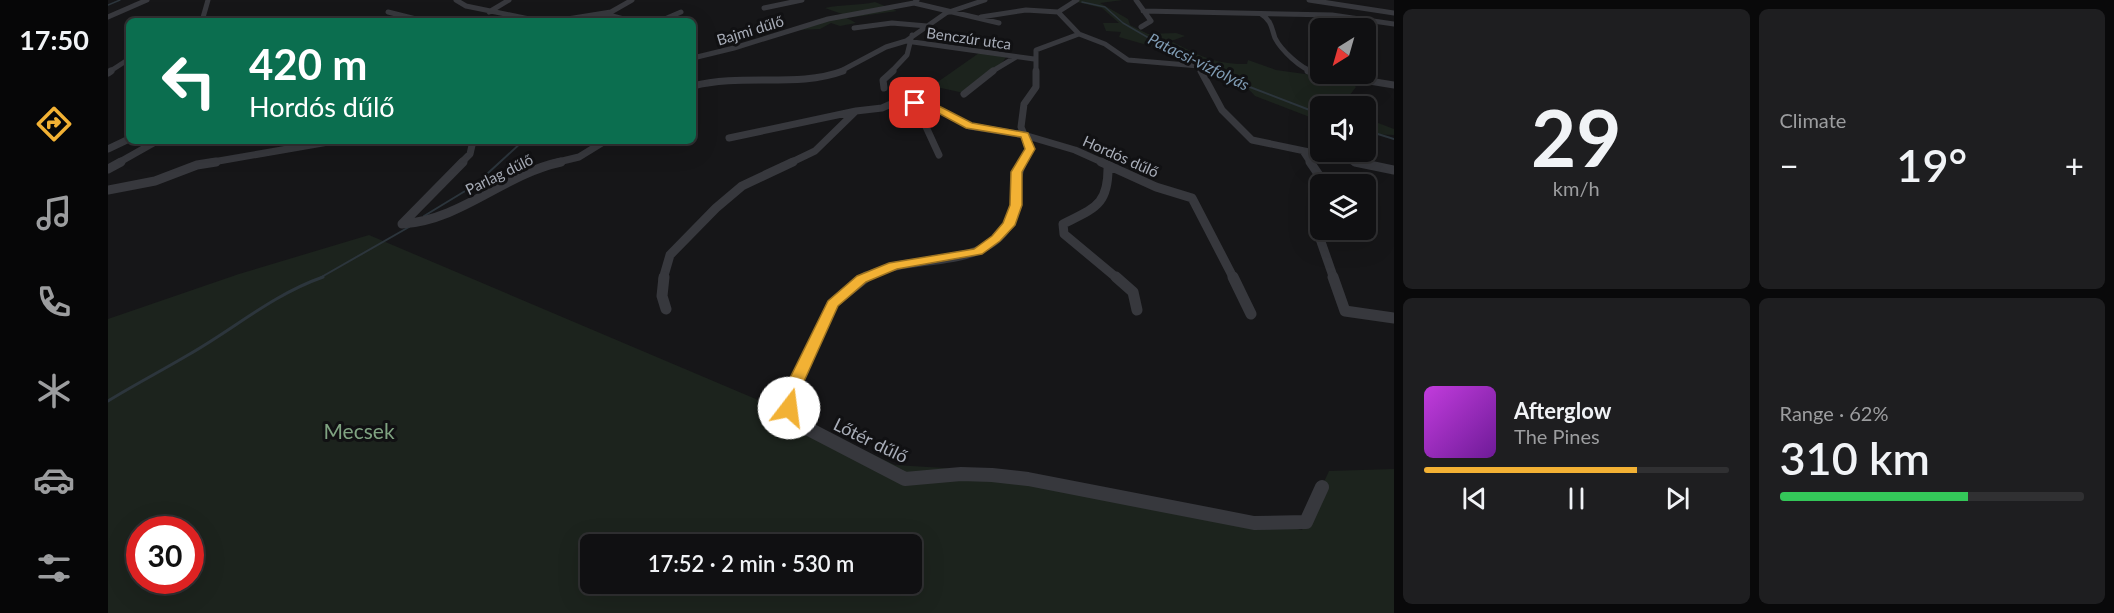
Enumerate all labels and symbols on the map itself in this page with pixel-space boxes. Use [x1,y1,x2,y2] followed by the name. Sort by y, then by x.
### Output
[714,11,786,49] street label: Bajmi dűlő
[1310,18,1376,84] north arrow
[925,23,1013,53] street label: Benczúr utca
[1145,28,1253,94] water label: Patacsi-vízfolyás
[889,77,940,128] pin
[1080,131,1162,181] street label: Hordós dűlő
[462,150,536,198] street label: Parlag dűlő
[757,376,821,440] position arrow
[830,413,912,467] street label: Lőtér dűlő
[323,418,395,443] park label: Mecsek
[126,516,204,594] speed limit sign: 30

